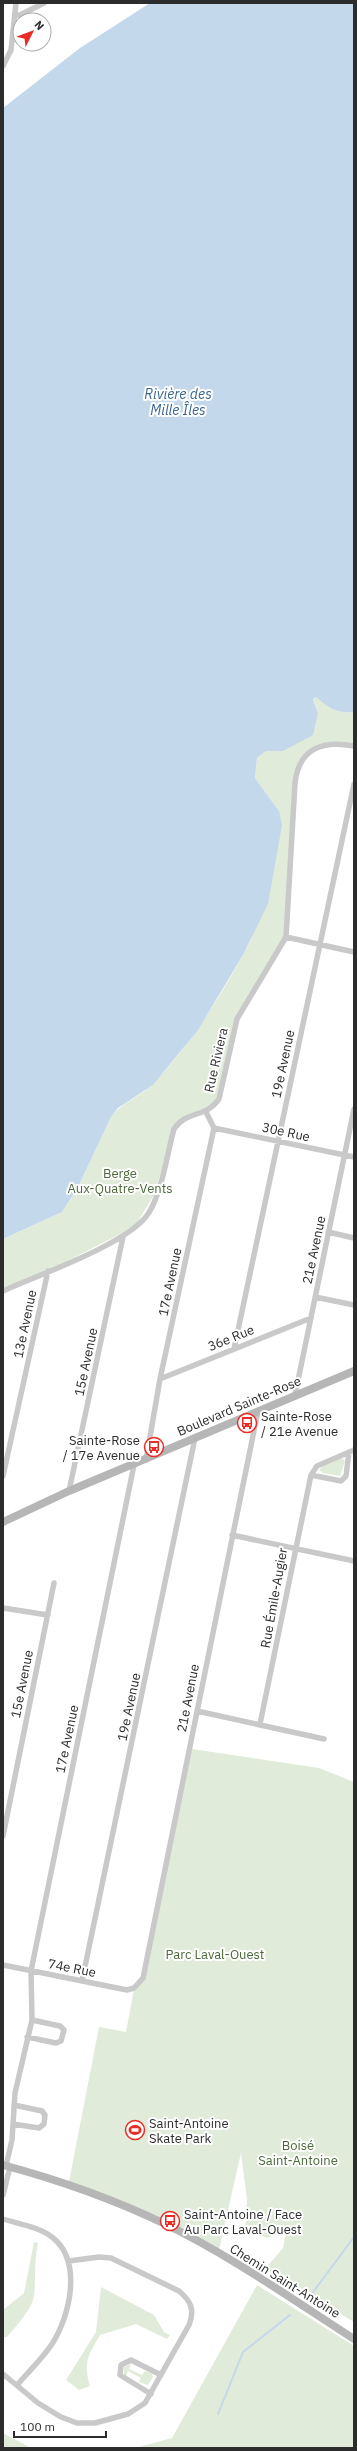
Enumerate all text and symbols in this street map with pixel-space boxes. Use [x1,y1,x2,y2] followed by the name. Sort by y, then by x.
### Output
[12,12,52,52] north arrow
[32,18,47,33] text: N
[144,385,212,419] water label: Rivière des Mille Îles
[200,1026,232,1094] street label: Rue Riviera
[267,1028,299,1100] street label: 19e Avenue
[260,1119,312,1145] street label: 30e Rue
[67,1165,173,1197] park label: Berge Aux-Quatre-Vents
[298,1214,330,1286] street label: 21e Avenue
[154,1246,186,1318] street label: 17e Avenue
[9,1288,41,1360] street label: 13e Avenue
[205,1321,257,1355] street label: 36e Rue
[70,1326,102,1398] street label: 15e Avenue
[174,1372,304,1440] street label: Boulevard Sainte-Rose
[261,1408,338,1440] place label: Sainte-Rose / 21e Avenue
[236,1412,258,1434] bus stop icon: Sainte-Rose / 21e Avenue
[63,1432,140,1464] place label: Sainte-Rose / 17e Avenue
[143,1436,165,1458] bus stop icon: Sainte-Rose / 17e Avenue
[257,1546,291,1649] street label: Rue Émile-Augier
[7,1648,37,1720] street label: 15e Avenue
[173,1662,203,1734] street label: 21e Avenue
[113,1671,145,1743] street label: 19e Avenue
[51,1703,83,1775] street label: 17e Avenue
[166,1946,264,1963] park label: Parc Laval-Ouest
[46,1955,98,1981] street label: 74e Rue
[149,2115,229,2147] place label: Saint-Antoine Skate Park
[124,2119,146,2141] sports icon: Saint-Antoine Skate Park
[258,2137,338,2169] park label: Boisé Saint-Antoine
[184,2206,302,2238] place label: Saint-Antoine / Face Au Parc Laval-Ouest
[159,2210,181,2232] bus stop icon: Saint-Antoine / Face Au Parc Laval-Ouest
[227,2240,343,2322] street label: Chemin Saint-Antoine
[14,2413,106,2439] scale bar
[20,2419,55,2434] text: 100 m

